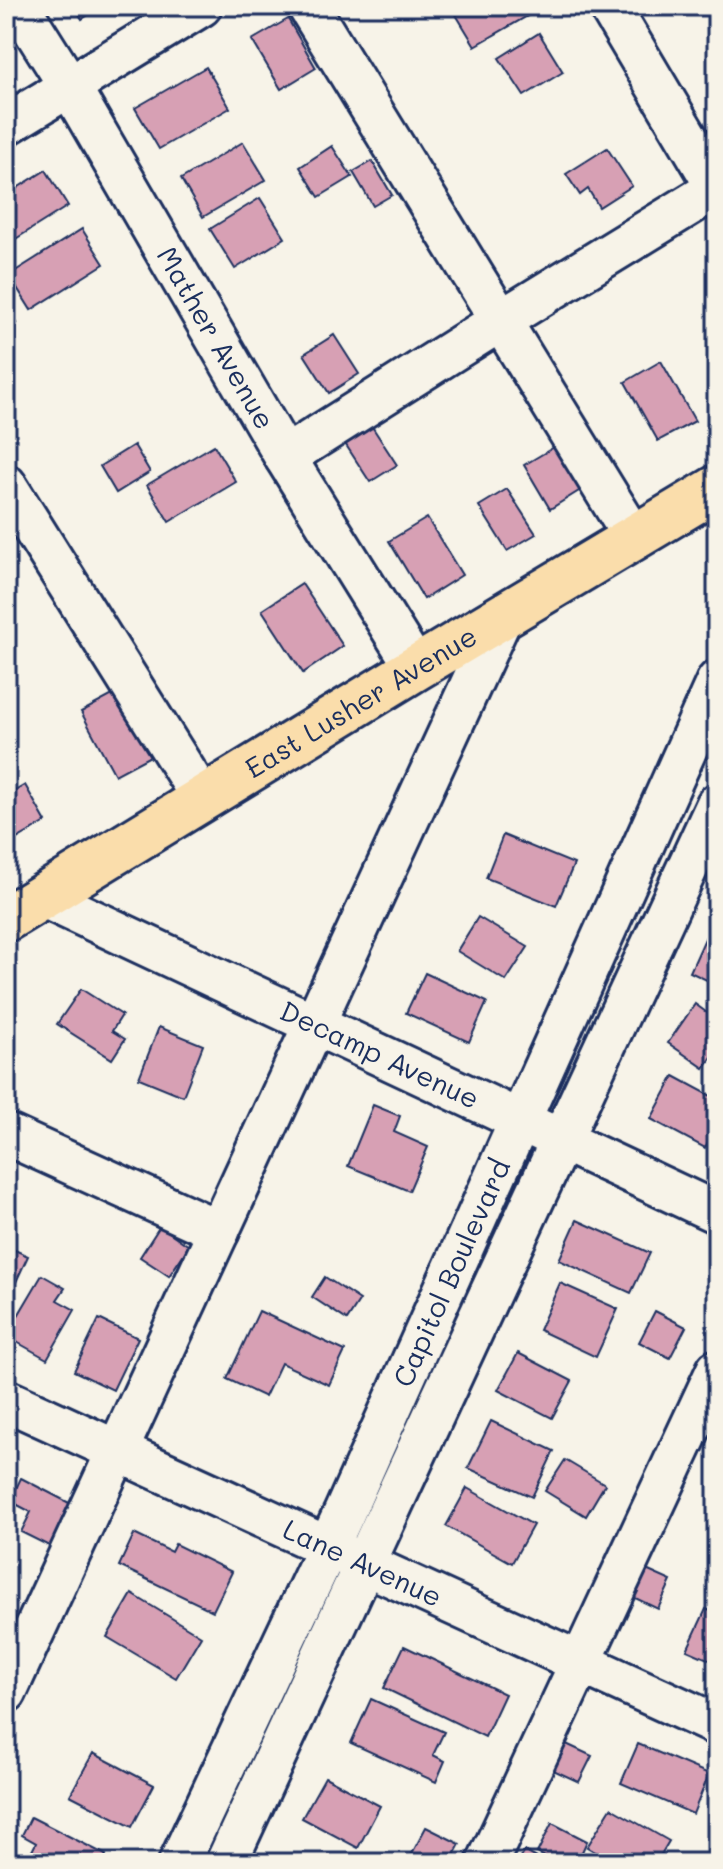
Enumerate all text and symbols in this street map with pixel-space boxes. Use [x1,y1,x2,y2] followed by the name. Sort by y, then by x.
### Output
[150,240,284,435] street label: Mather Avenue
[238,617,483,786] street label: East Lusher Avenue
[275,992,485,1116] street label: Decamp Avenue
[384,1153,517,1392] street label: Capitol Boulevard
[278,1510,448,1614] street label: Lane Avenue

